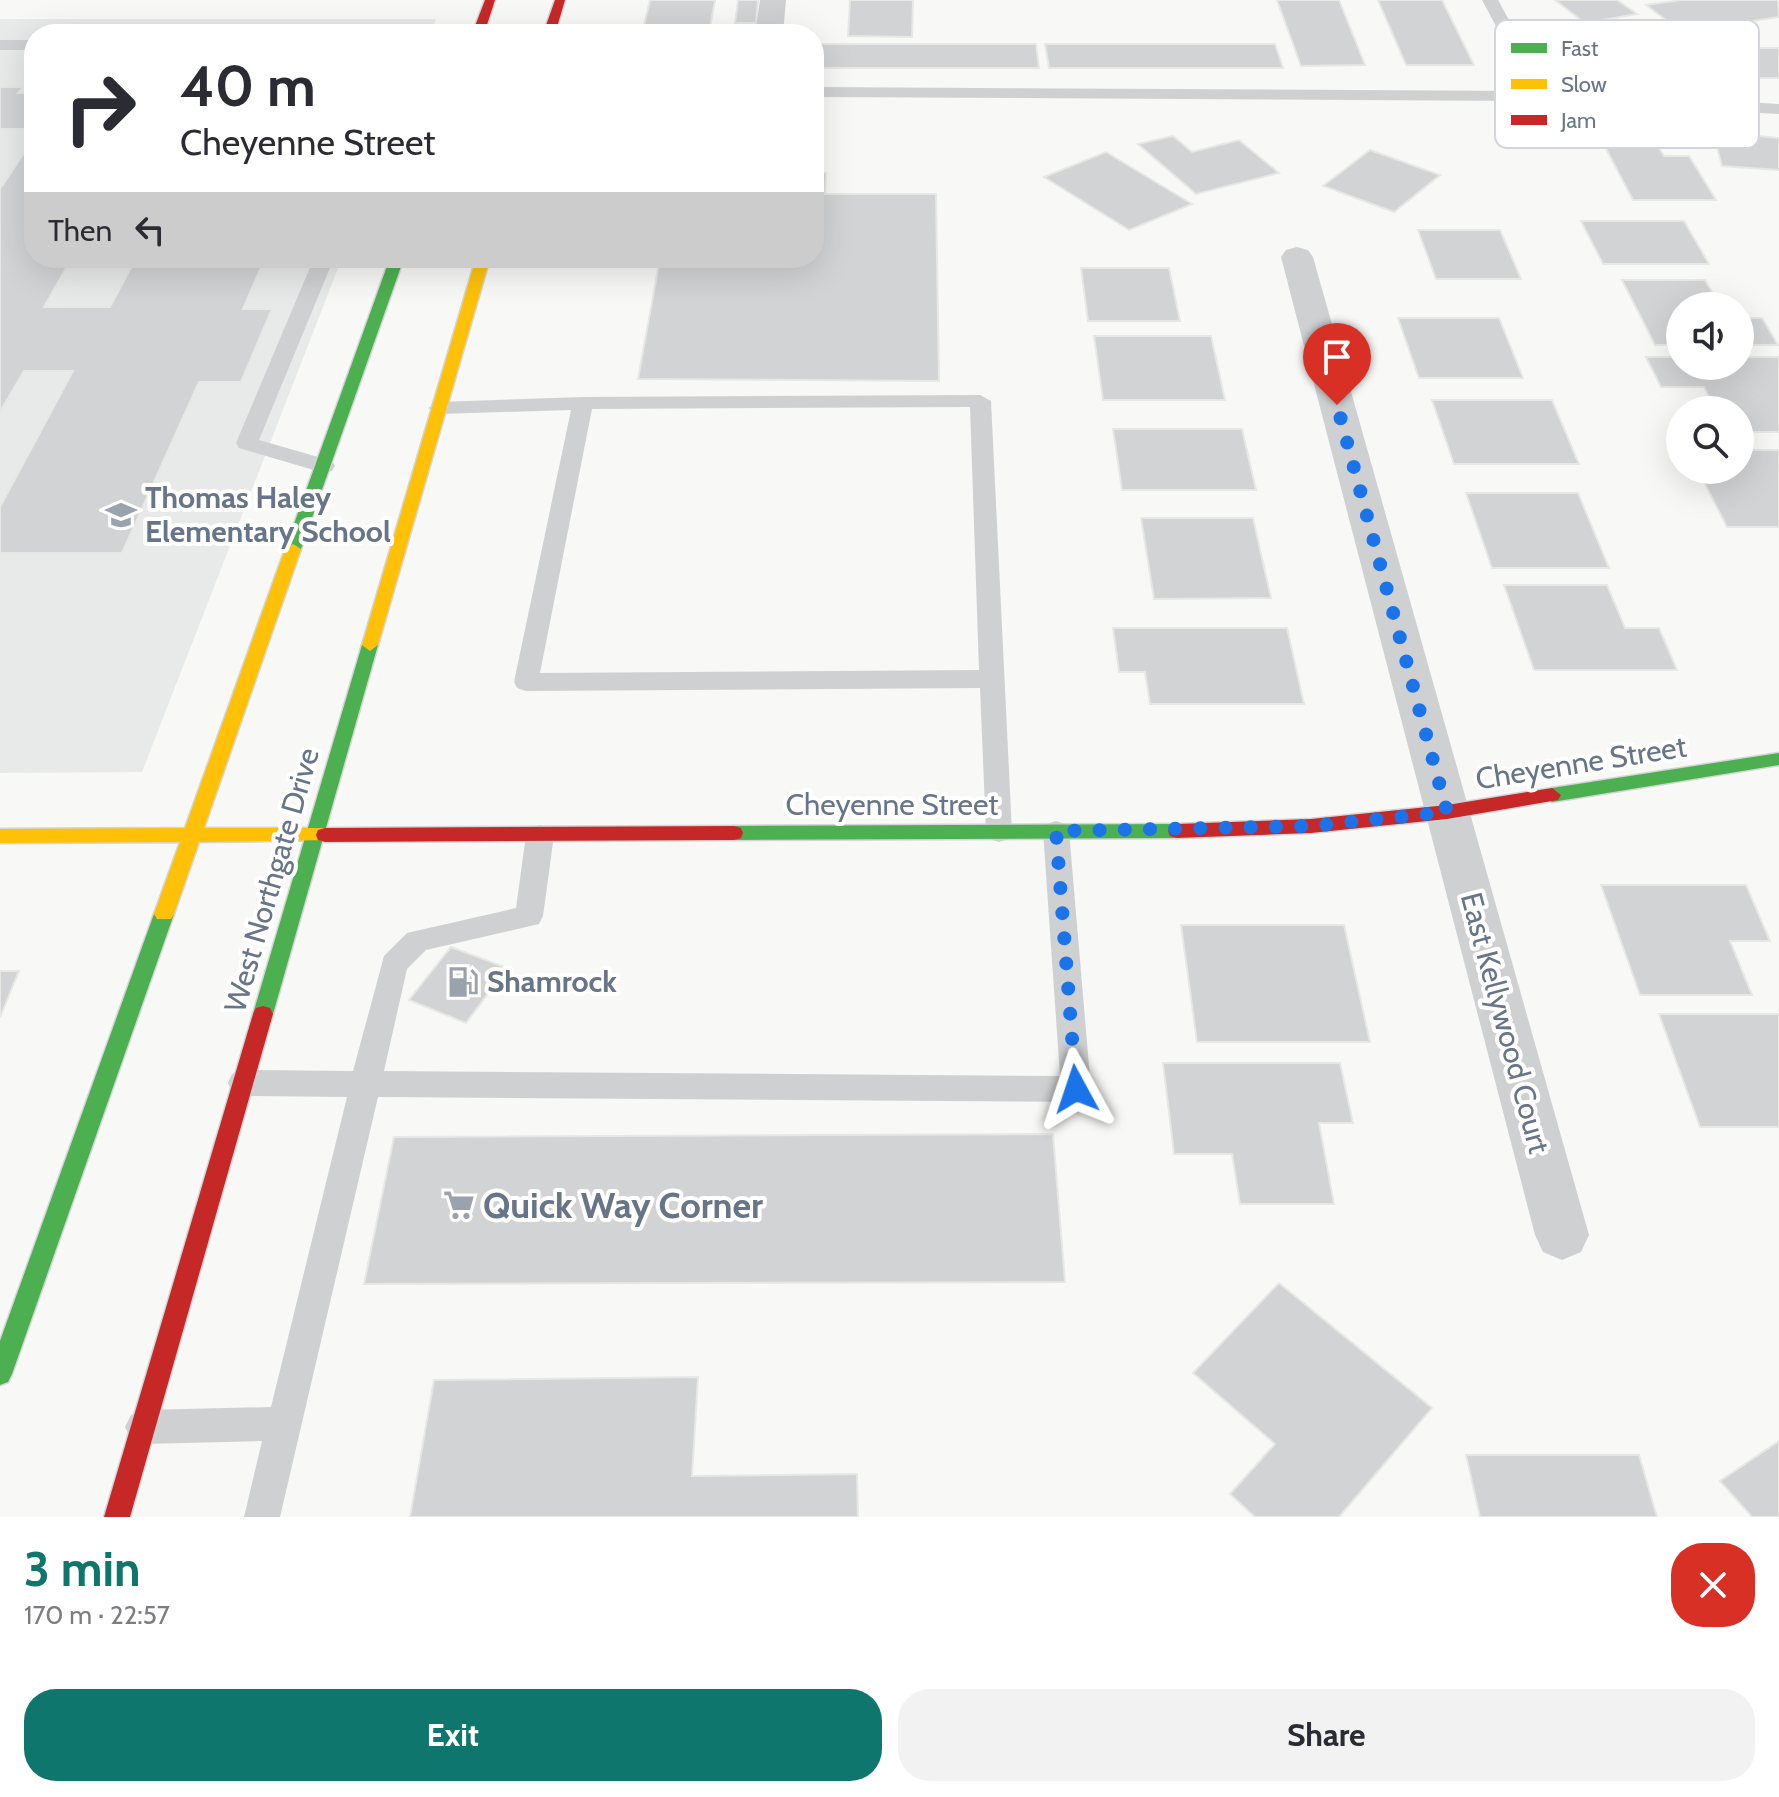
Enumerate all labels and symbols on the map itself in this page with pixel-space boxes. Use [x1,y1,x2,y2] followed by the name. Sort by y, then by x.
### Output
[1495,20,1759,148] legend
[1561,35,1599,62] text: Fast
[1561,71,1607,98] text: Slow
[1560,107,1596,134] text: Jam
[1303,323,1371,405] pin
[145,479,391,550] place label: Thomas Haley Elementary School
[104,498,138,532] school or university icon: Thomas Haley Elementary School
[1473,728,1689,797] street label: Cheyenne Street
[216,743,327,1016] street label: West Northgate Drive
[786,786,998,823] street label: Cheyenne Street
[1453,888,1558,1157] street label: East Kellywood Court
[487,963,617,1000] place label: Shamrock
[446,965,480,999] fuel station icon: Shamrock
[1034,1047,1118,1131] position arrow
[483,1183,763,1227] place label: Quick Way Corner
[442,1188,476,1222] supermarket icon: Quick Way Corner

